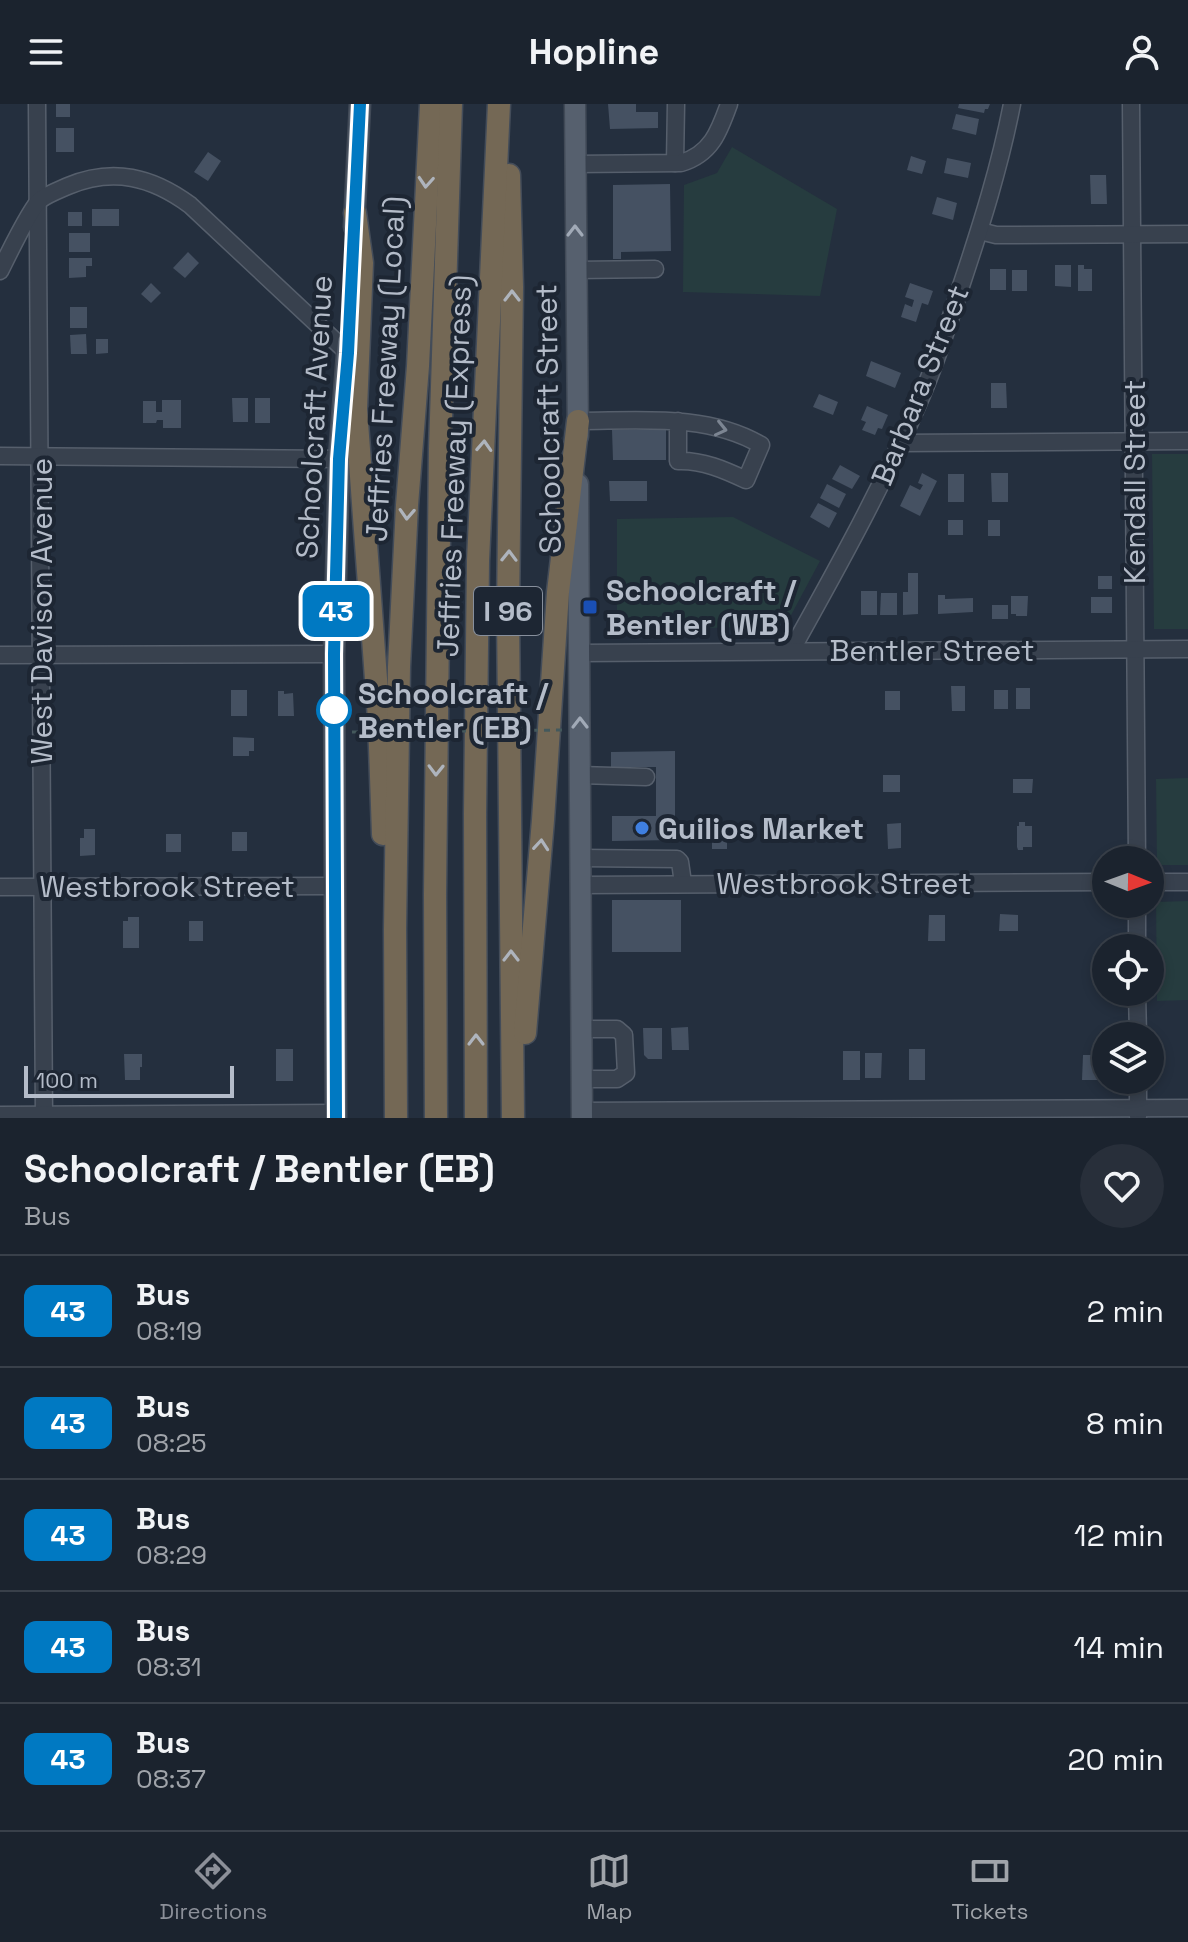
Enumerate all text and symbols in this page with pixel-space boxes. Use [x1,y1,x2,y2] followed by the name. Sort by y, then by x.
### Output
[529,29,659,75] text: Hopline
[24,30,68,74] icon: menu
[1120,30,1164,74] icon: person
[418,176,435,189] one-way arrow
[356,195,414,543] street label: Jeffries Freeway (Local)
[567,224,584,237] one-way arrow
[287,274,341,560] street label: Schoolcraft Avenue
[428,274,480,658] street label: Jeffries Freeway (Express)
[862,279,978,491] street label: Barbara Street
[526,284,570,554] street label: Schoolcraft Street
[503,289,521,302] one-way arrow
[1115,380,1154,584] street label: Kendall Street
[714,420,727,437] one-way arrow
[475,439,492,452] one-way arrow
[22,458,61,764] street label: West Davison Avenue
[398,508,415,521] one-way arrow
[500,549,518,562] one-way arrow
[606,571,797,644] place label: Schoolcraft / Bentler (WB)
[300,585,372,637] line badge: 43
[474,587,542,635] road number: I 96
[319,593,353,629] text: 43
[581,598,599,616] marker: Schoolcraft / Bentler (WB)
[829,631,1035,670] street label: Bentler Street
[358,674,549,747] place label: Schoolcraft / Bentler (EB)
[317,693,351,727] marker: Schoolcraft / Bentler (EB)
[571,716,589,729] one-way arrow
[428,764,445,777] one-way arrow
[658,809,864,848] place label: Guilios Market
[633,819,651,837] marker: Guilios Market
[532,838,549,851] one-way arrow
[1092,846,1164,918] north arrow
[1092,846,1164,1094] map controls
[716,864,972,903] street label: Westbrook Street
[39,867,295,906] street label: Westbrook Street
[1092,934,1164,1006] button: locate
[502,949,520,962] one-way arrow
[1092,1022,1164,1094] button: layers
[467,1033,485,1046] one-way arrow
[24,1062,234,1098] scale bar
[36,1066,98,1094] text: 100 m
[1080,1144,1164,1228] button: heart
[24,1145,495,1193] text: Schoolcraft / Bentler (EB)
[24,1199,71,1233] text: Bus
[136,1275,190,1314] text: Bus
[1087,1292,1164,1331] text: 2 min
[51,1293,85,1329] text: 43
[136,1314,202,1348] text: 08:19
[136,1387,190,1426] text: Bus
[1086,1404,1164,1443] text: 8 min
[51,1405,85,1441] text: 43
[136,1426,207,1460] text: 08:25
[136,1499,190,1538] text: Bus
[1074,1516,1164,1555] text: 12 min
[51,1517,85,1553] text: 43
[136,1538,207,1572] text: 08:29
[136,1611,190,1650] text: Bus
[1073,1628,1164,1667] text: 14 min
[51,1629,85,1665] text: 43
[136,1650,202,1684] text: 08:31
[136,1723,190,1762] text: Bus
[1067,1740,1164,1779] text: 20 min
[51,1741,85,1777] text: 43
[136,1762,206,1796] text: 08:37
[160,1849,267,1925] tab: Directions
[587,1849,632,1925] tab: Map
[952,1849,1028,1925] tab: Tickets

